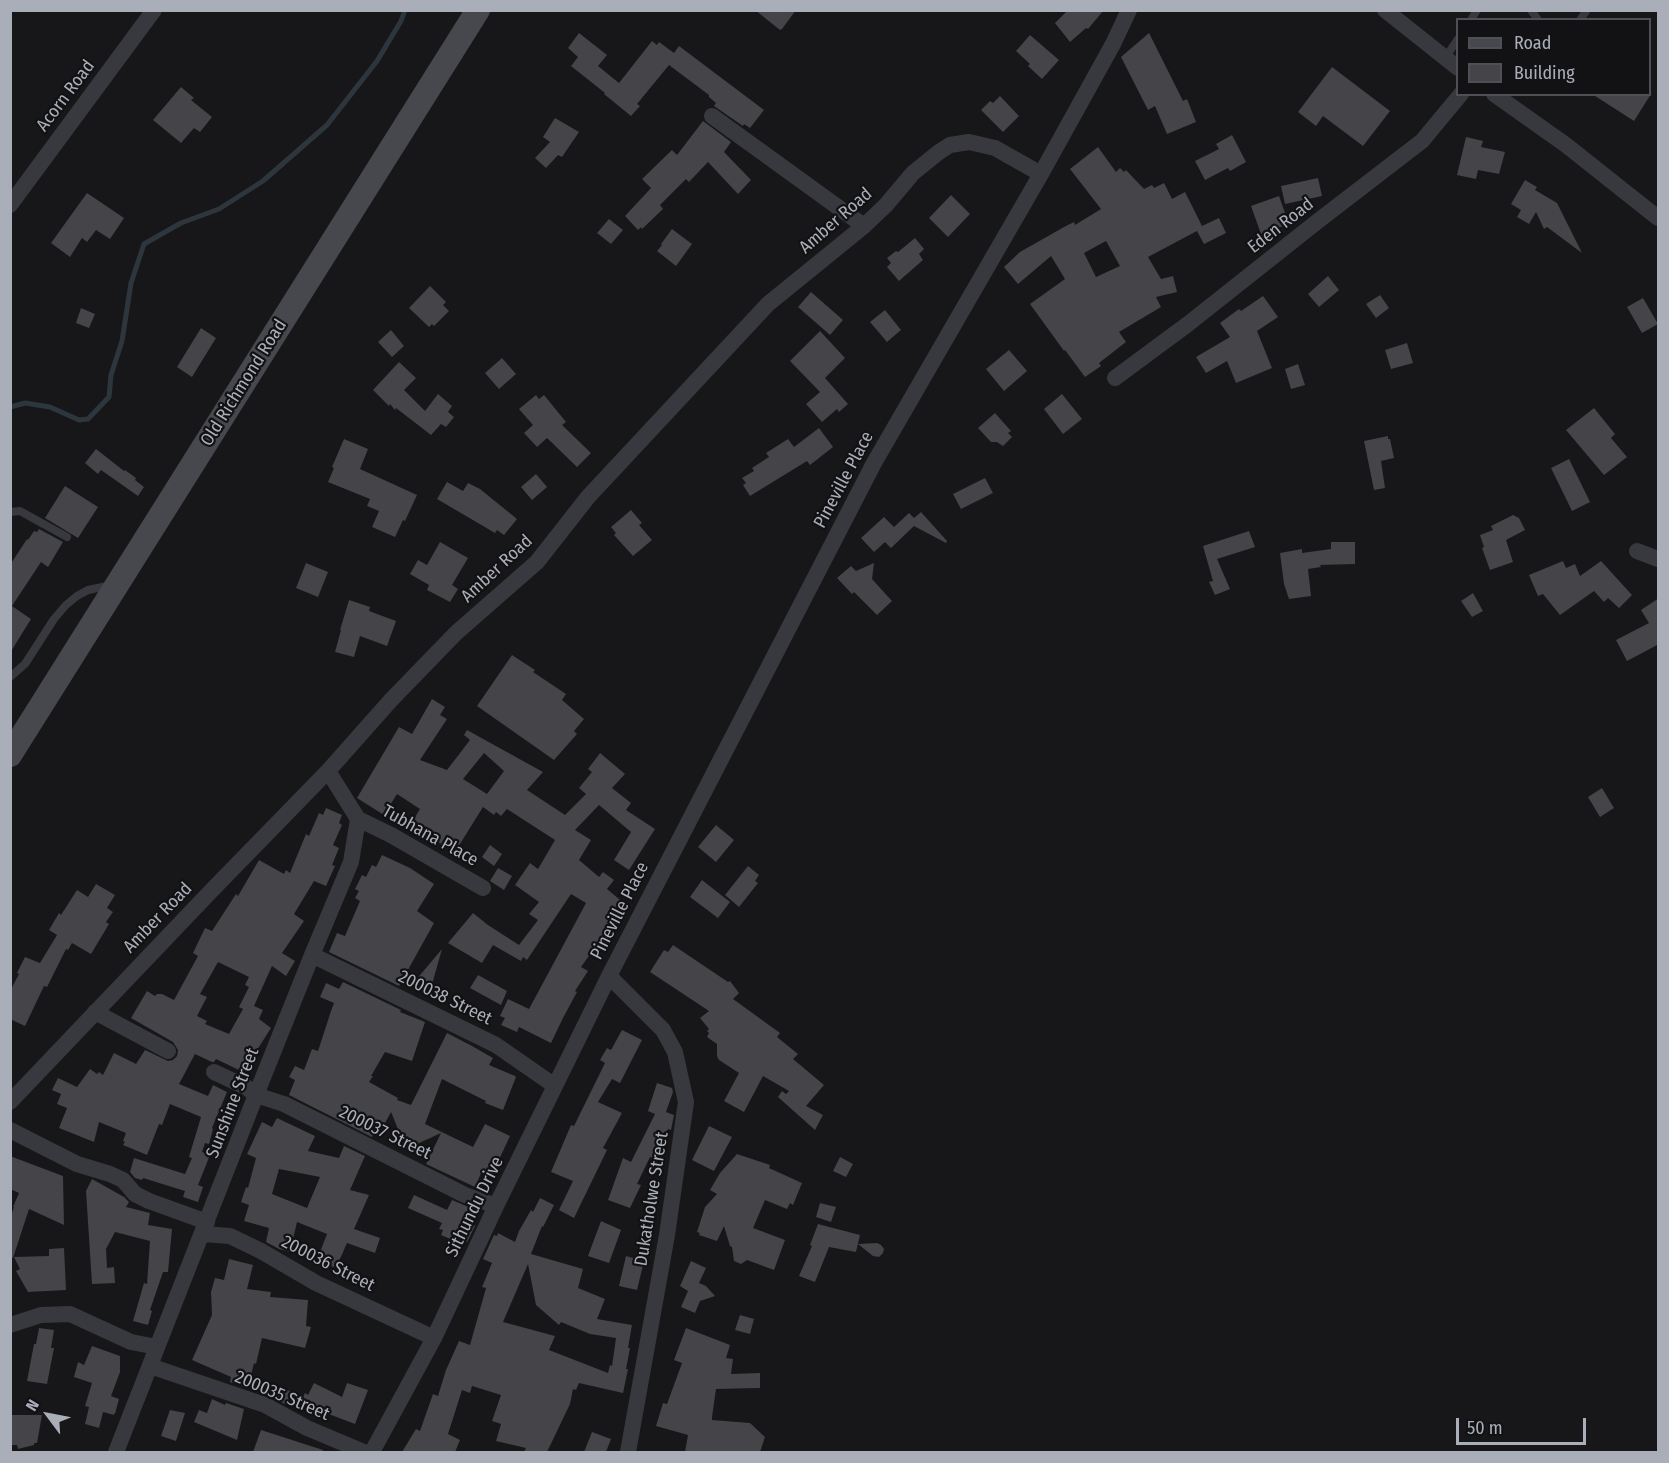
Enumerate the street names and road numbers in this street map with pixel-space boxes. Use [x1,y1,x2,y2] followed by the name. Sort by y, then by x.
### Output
[32,56,100,136] street label: Acorn Road
[795,183,877,259] street label: Amber Road
[1244,194,1318,258] street label: Eden Road
[196,316,292,450] street label: Old Richmond Road
[810,428,878,532] street label: Pineville Place
[457,531,537,607] street label: Amber Road
[378,801,482,871] street label: Tubhana Place
[586,859,654,963] street label: Pineville Place
[119,878,197,958] street label: Amber Road
[395,966,495,1030] street label: 200038 Street
[202,1045,264,1161] street label: Sunshine Street
[335,1101,435,1165] street label: 200037 Street
[631,1130,673,1268] street label: Dukatholwe Street
[441,1153,509,1261] street label: Sithundu Drive
[278,1231,378,1297] street label: 200036 Street
[231,1366,333,1426] street label: 200035 Street

